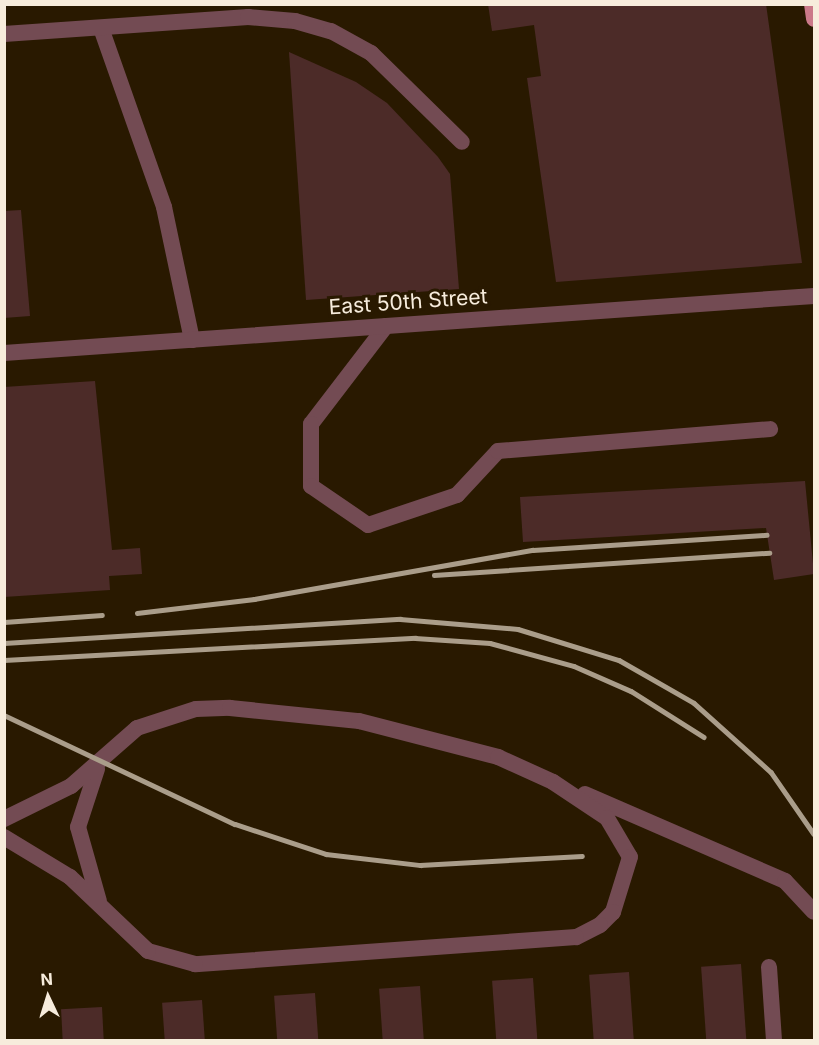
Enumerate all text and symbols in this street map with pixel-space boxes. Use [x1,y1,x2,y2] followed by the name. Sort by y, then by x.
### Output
[328,284,488,320] street label: East 50th Street
[18,967,78,1027] north arrow
[40,969,54,989] text: N

